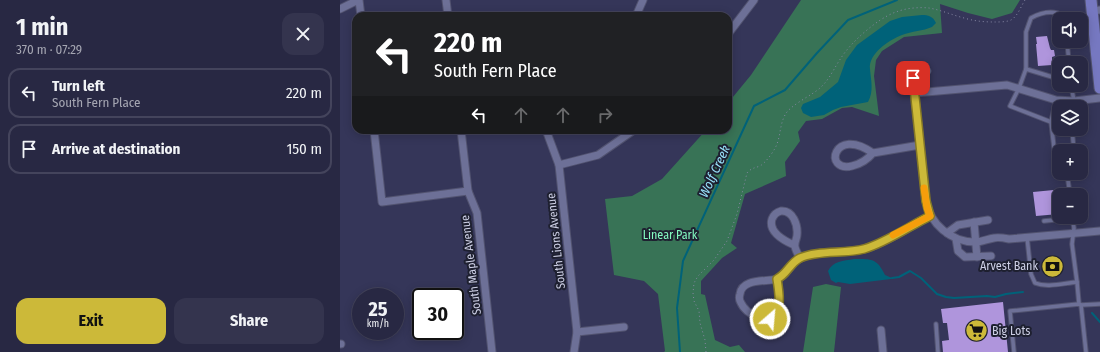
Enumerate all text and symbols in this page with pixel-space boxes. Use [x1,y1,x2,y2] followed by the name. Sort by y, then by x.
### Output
[1052,12,1088,224] map controls
[1052,12,1088,48] button: sound
[16,13,68,41] text: 1 min
[282,13,324,55] button: close
[434,26,502,59] text: 220 m
[368,28,420,80] icon: left
[16,42,82,57] text: 370 m · 07:29
[1052,56,1088,92] button: search
[434,60,557,82] text: South Fern Place
[896,61,930,95] pin
[902,67,924,89] icon: arrive
[52,77,105,95] text: Turn left
[18,82,40,104] icon: left
[286,84,322,102] text: 220 m
[52,95,141,110] text: South Fern Place
[1052,100,1088,136] button: layers
[468,104,490,126] icon: left
[510,104,532,126] icon: ahead
[552,104,574,126] icon: ahead
[594,104,616,126] icon: right
[18,138,40,160] icon: arrive
[52,140,180,158] text: Arrive at destination
[286,140,322,158] text: 150 m
[696,142,733,200] water label: Wolf Creek
[1052,144,1088,180] button: +
[1052,188,1088,224] button: −
[544,192,568,290] street label: South Lions Avenue
[458,214,484,316] street label: South Maple Avenue
[643,228,698,242] park label: Linear Park
[1040,253,1066,279] bank icon: Arvest Bank
[980,259,1038,273] place label: Arvest Bank
[412,288,464,340] speed limit sign: 30
[368,297,388,321] text: 25
[16,298,166,344] button: Exit
[174,298,324,344] button: Share
[749,298,791,340] position arrow
[367,318,389,330] text: km/h
[964,318,990,344] supermarket icon: Big Lots
[992,324,1030,338] place label: Big Lots

